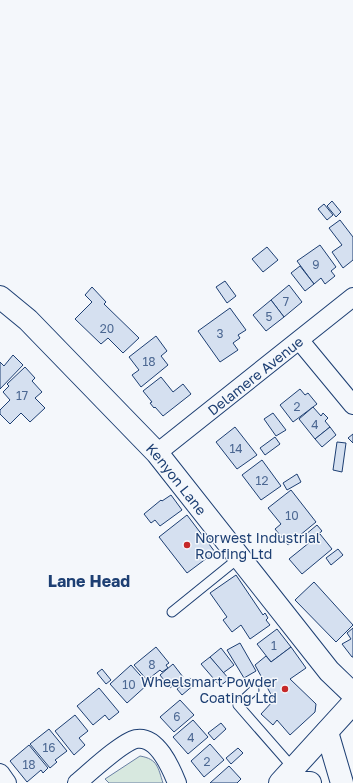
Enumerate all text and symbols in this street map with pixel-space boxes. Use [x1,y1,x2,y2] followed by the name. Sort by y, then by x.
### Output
[312,257,320,272] house number: 9
[283,294,289,309] house number: 7
[266,309,273,324] house number: 5
[100,321,114,336] house number: 20
[216,326,224,341] house number: 3
[204,332,306,418] street label: Delamere Avenue
[142,354,156,369] house number: 18
[16,388,28,403] house number: 17
[294,399,301,414] house number: 2
[311,417,319,432] house number: 4
[143,439,211,518] street label: Kenyon Lane
[229,441,243,456] house number: 14
[256,473,268,488] house number: 12
[285,508,299,523] house number: 10
[195,529,320,562] place label: Norwest Industrial Roofing Ltd
[182,540,192,550] marker: Norwest Industrial Roofing Ltd
[48,571,130,591] district label: Lane Head
[271,638,277,653] house number: 1
[148,657,156,672] house number: 8
[141,673,278,706] place label: Wheelsmart Powder Coating Ltd
[122,677,136,692] house number: 10
[280,684,290,694] marker: Wheelsmart Powder Coating Ltd
[173,709,181,724] house number: 6
[187,730,195,745] house number: 4
[42,740,56,755] house number: 16
[204,754,211,769] house number: 2
[22,757,36,772] house number: 18

